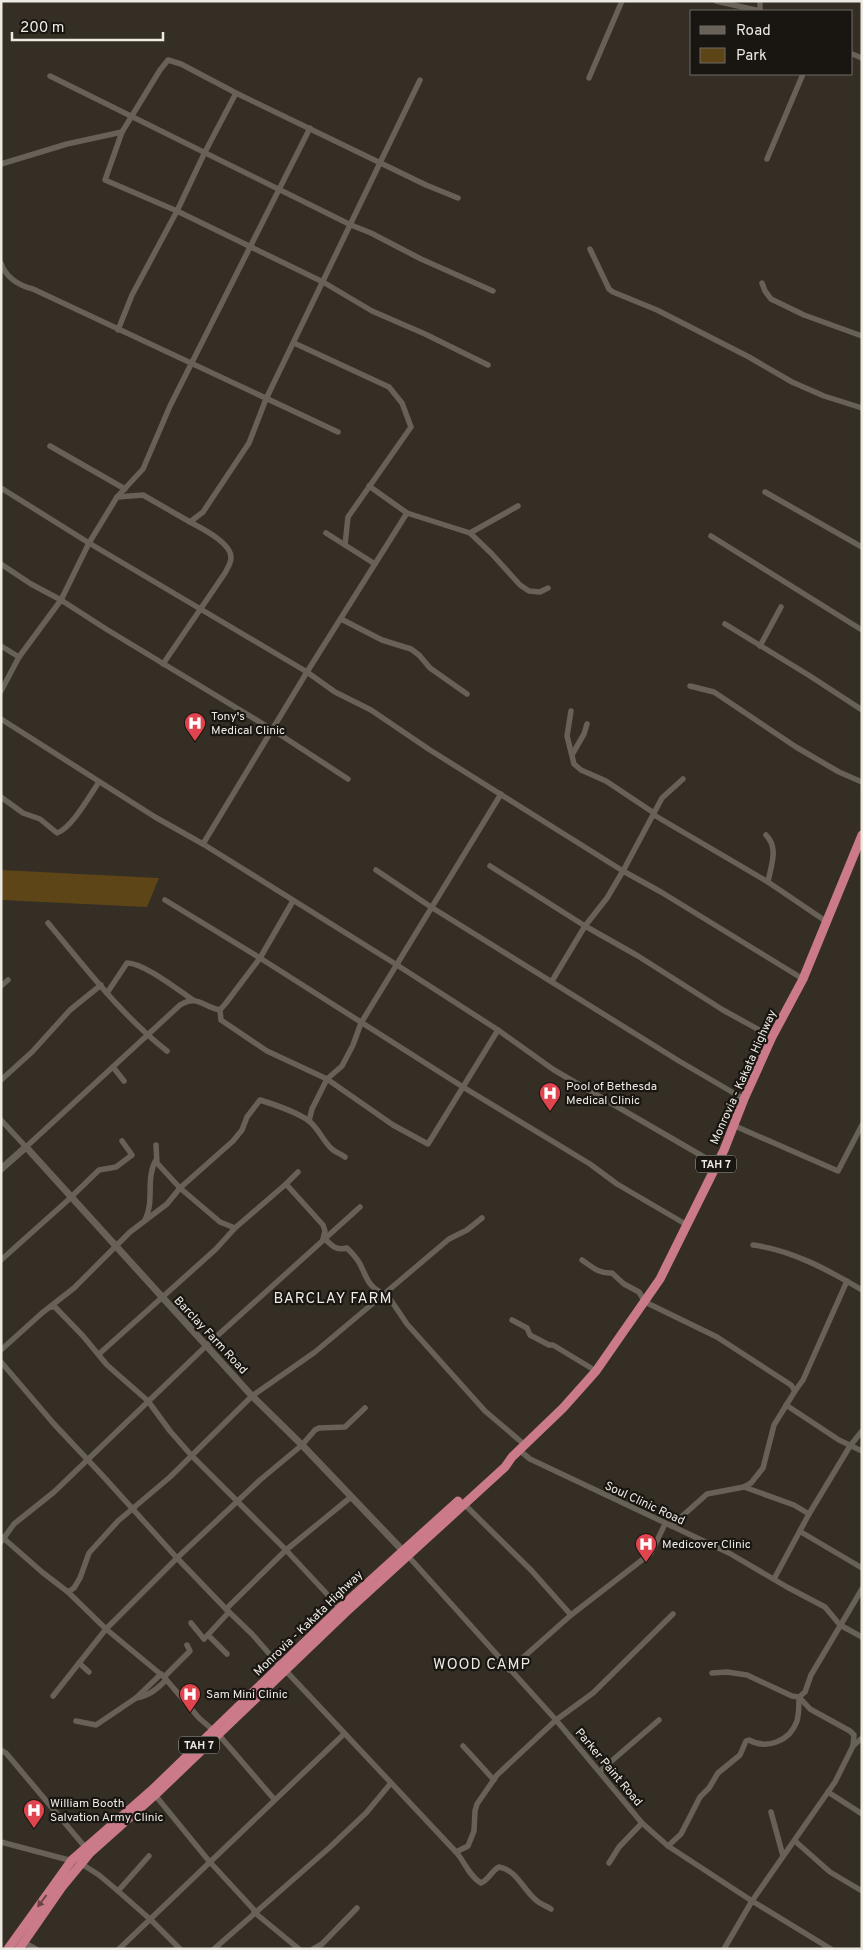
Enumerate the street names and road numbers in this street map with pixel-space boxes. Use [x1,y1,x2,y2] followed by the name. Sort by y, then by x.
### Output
[707,1008,781,1147] street label: Monrovia - Kakata Highway
[696,1156,736,1172] road number: TAH 7
[170,1293,251,1378] street label: Barclay Farm Road
[602,1478,687,1529] street label: Soul Clinic Road
[251,1567,367,1680] street label: Monrovia - Kakata Highway
[571,1725,645,1810] street label: Parker Paint Road
[179,1736,219,1754] road number: TAH 7

